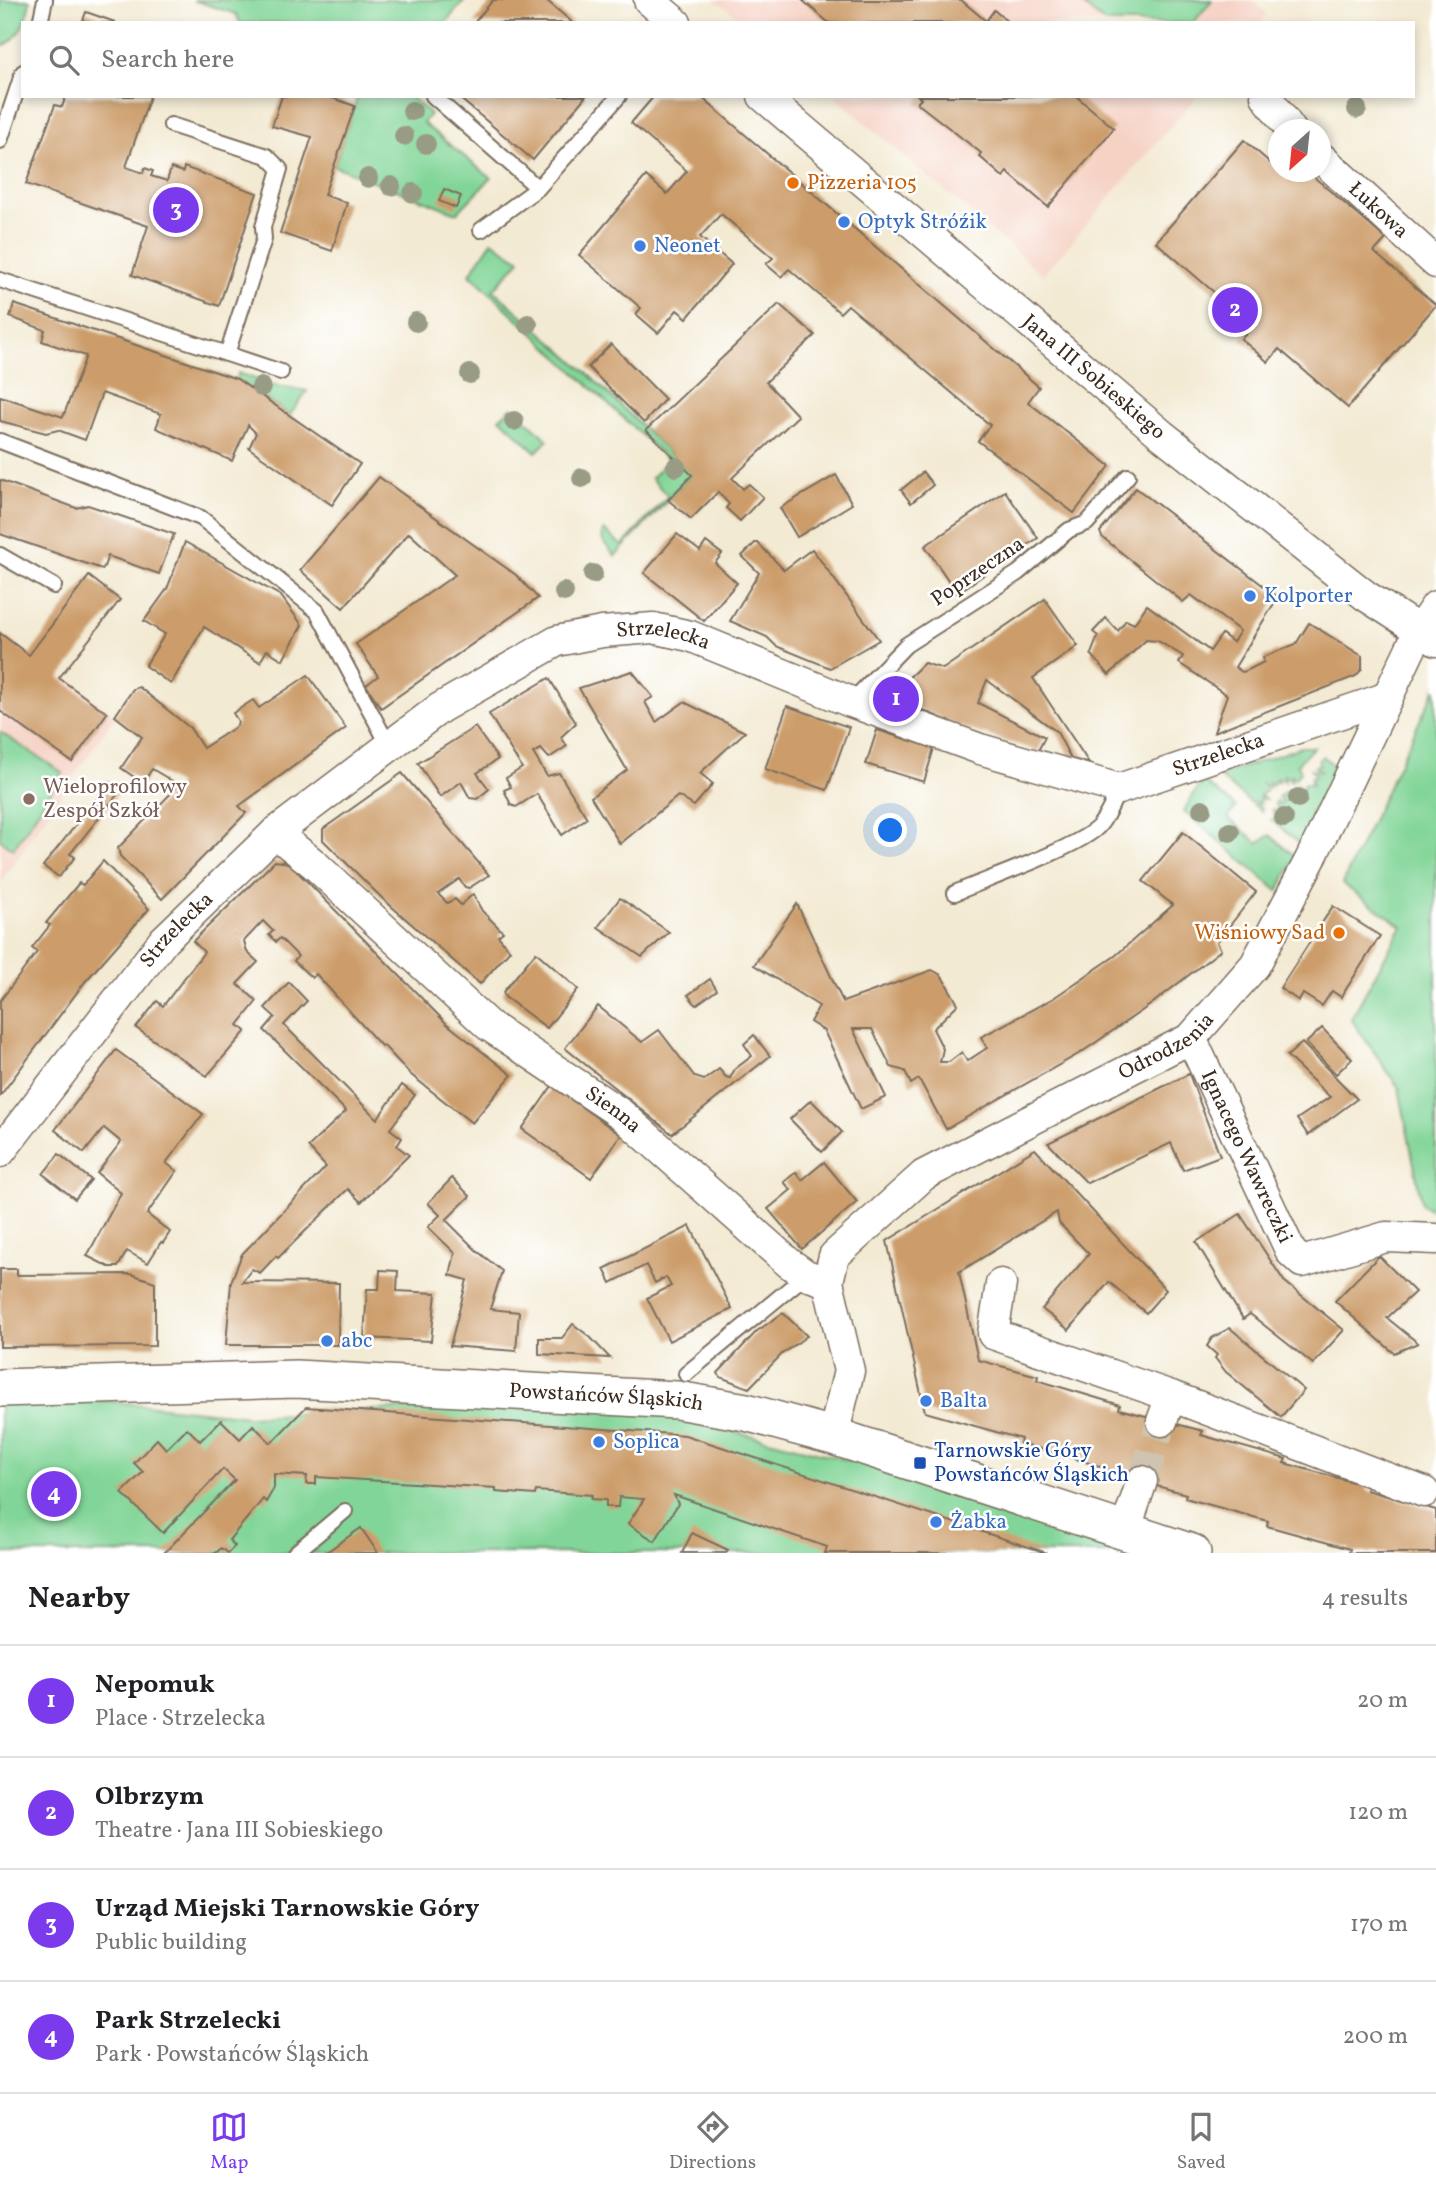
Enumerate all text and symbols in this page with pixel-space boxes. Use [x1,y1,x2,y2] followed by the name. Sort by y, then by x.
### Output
[21,21,1415,98] search box
[45,41,83,79] icon: search
[101,42,234,78] text: Search here
[1268,119,1331,182] north arrow
[807,169,917,198] place label: Pizzeria 105
[785,175,801,191] marker: Pizzeria 105
[1342,175,1415,245] street label: Łukowa
[153,184,199,236] pin: 3
[858,208,988,237] place label: Optyk Stróźik
[836,214,852,230] marker: Optyk Stróźik
[654,232,721,261] place label: Neonet
[632,238,648,254] marker: Neonet
[1212,284,1258,336] pin: 2
[1016,308,1172,446] street label: Jana III Sobieskiego
[925,530,1031,614] street label: Poprzeczna
[1264,582,1353,611] place label: Kolporter
[1242,588,1258,604] marker: Kolporter
[615,613,715,657] street label: Strzelecka
[873,673,919,725] pin: 1
[1169,726,1268,784] street label: Strzelecka
[43,773,188,826] place label: Wieloprofilowy Zespół Szkół
[21,791,37,807] marker: Wieloprofilowy Zespół Szkół
[873,813,907,847] your location
[133,885,220,974] street label: Strzelecka
[1194,919,1325,948] place label: Wiśniowy Sad
[1331,925,1347,941] marker: Wiśniowy Sad
[1113,1006,1221,1087] street label: Odrodzenia
[1193,1065,1299,1248] street label: Ignacego Wawreczki
[579,1079,648,1140] street label: Sienna
[341,1327,372,1356] place label: abc
[319,1333,335,1349] marker: abc
[508,1376,706,1419] street label: Powstańców Śląskich
[940,1387,988,1416] place label: Balta
[918,1393,934,1409] marker: Balta
[613,1428,680,1457] place label: Soplica
[591,1434,607,1450] marker: Soplica
[934,1437,1129,1490] place label: Tarnowskie Góry Powstańców Śląskich
[912,1455,928,1471] marker: Tarnowskie Góry Powstańców Śląskich
[31,1468,77,1520] pin: 4
[950,1508,1007,1537] place label: Żabka
[928,1514,944,1530] marker: Żabka
[28,1578,130,1620] text: Nearby
[1322,1583,1408,1615] text: 4 results
[95,1667,215,1703] text: Nepomuk
[46,1685,56,1717] text: 1
[1357,1685,1408,1717] text: 20 m
[95,1703,266,1735] text: Place · Strzelecka
[95,1779,204,1815] text: Olbrzym
[45,1797,57,1829] text: 2
[1348,1797,1408,1829] text: 120 m
[95,1815,383,1847] text: Theatre · Jana III Sobieskiego
[95,1891,479,1927] text: Urząd Miejski Tarnowskie Góry
[45,1909,57,1941] text: 3
[1350,1909,1408,1941] text: 170 m
[95,1927,247,1959] text: Public building
[95,2003,281,2039] text: Park Strzelecki
[44,2021,58,2053] text: 4
[1343,2021,1408,2053] text: 200 m
[95,2039,369,2071] text: Park · Powstańców Śląskich
[210,2108,248,2176] tab: Map
[669,2108,756,2176] tab: Directions
[1177,2108,1226,2176] tab: Saved

